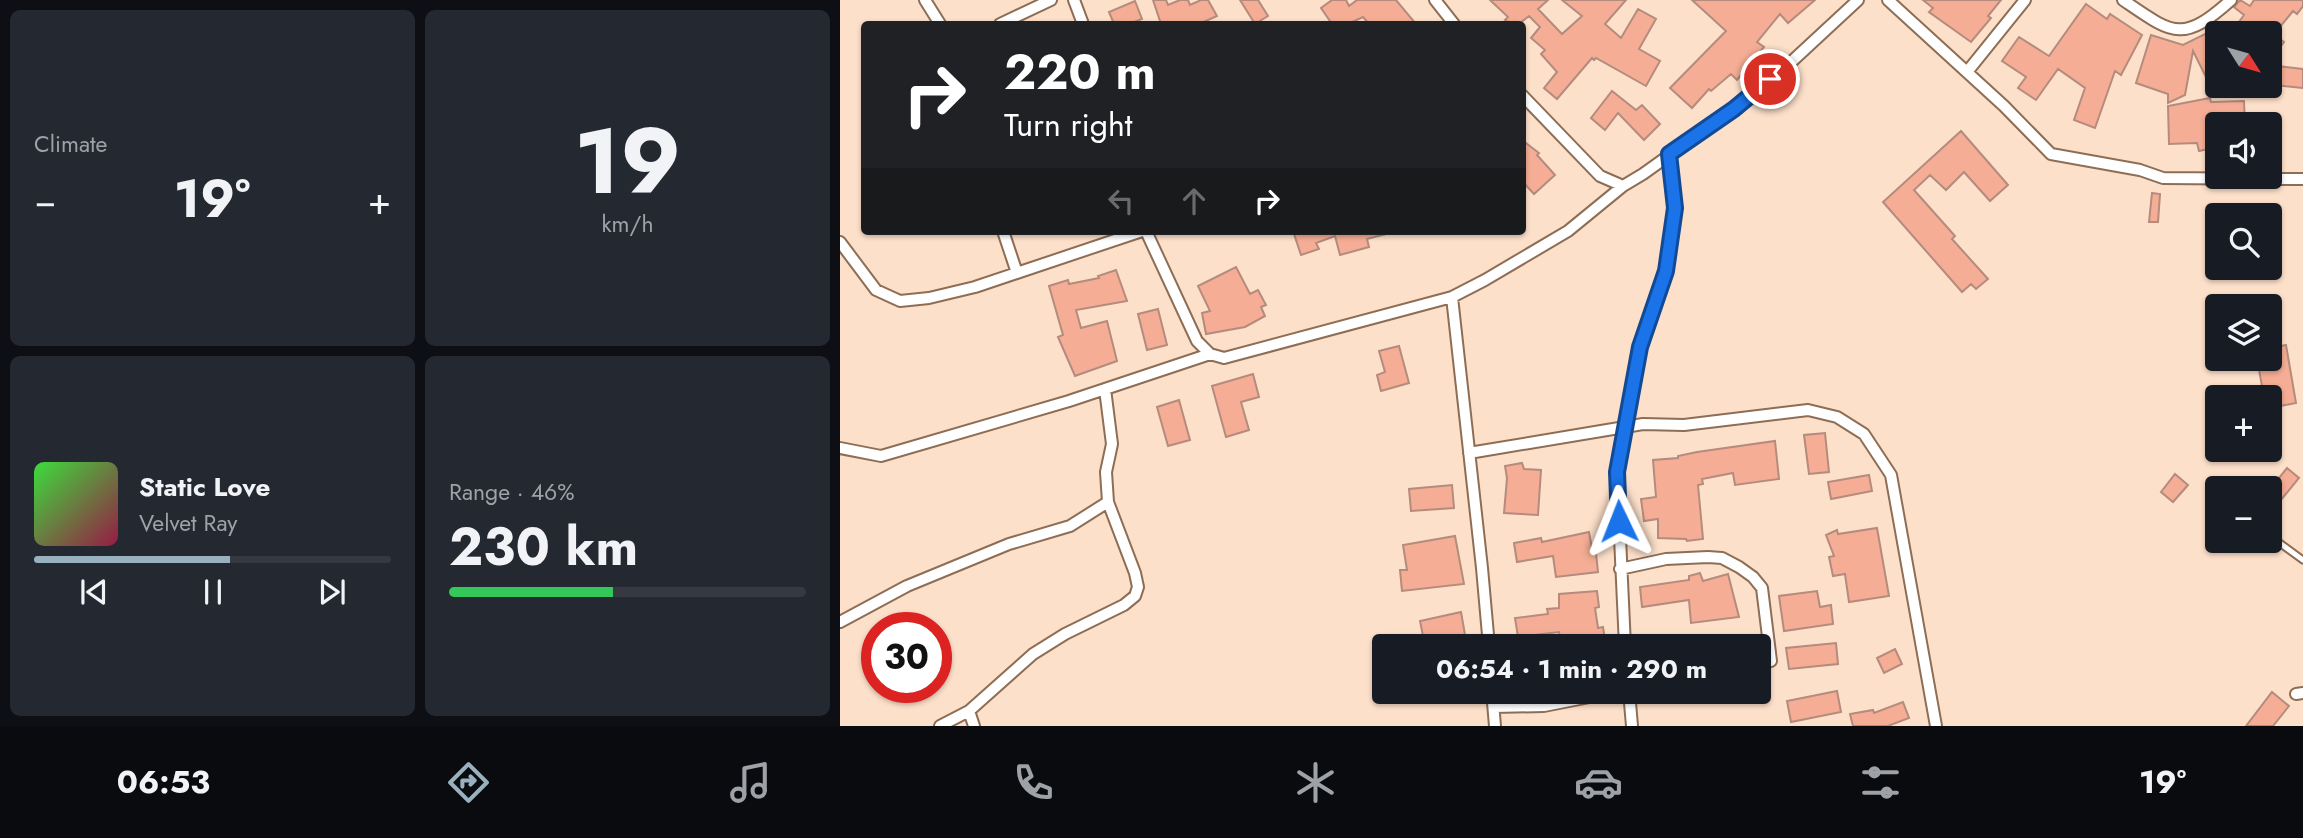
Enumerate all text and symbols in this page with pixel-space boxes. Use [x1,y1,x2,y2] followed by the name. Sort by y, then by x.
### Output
[2205,21,2282,98] north arrow
[2205,21,2282,553] map controls
[1004,37,1156,107] text: 220 m
[889,49,980,140] icon: right
[1740,49,1800,109] pin
[1751,60,1789,98] icon: arrive
[574,96,681,227] text: 19
[1004,102,1133,148] text: Turn right
[2205,112,2282,189] button: sound
[34,127,107,161] text: Climate
[174,161,250,237] text: 19°
[34,173,56,228] text: −
[368,173,391,228] text: +
[1102,182,1140,220] icon: left
[1175,182,1213,220] icon: ahead
[1248,182,1286,220] icon: right
[2205,203,2282,280] button: search
[602,207,653,241] text: km/h
[2205,294,2282,371] button: layers
[2205,385,2282,462] button: +
[139,468,271,506] text: Static Love
[449,475,575,509] text: Range · 46%
[2205,476,2282,553] button: −
[1582,484,1656,558] position arrow
[139,506,237,540] text: Velvet Ray
[449,509,638,585] text: 230 km
[75,573,113,611] icon: previous
[194,573,232,611] icon: pause
[313,573,351,611] icon: next
[861,612,952,703] speed limit sign: 30
[1436,650,1707,688] text: 06:54 · 1 min · 290 m
[444,758,493,807] icon: directions
[726,758,775,807] icon: music
[1009,758,1058,807] icon: phone
[1291,758,1340,807] icon: climate
[1574,758,1623,807] icon: car
[1856,758,1905,807] icon: filters
[117,759,210,805] text: 06:53
[2139,759,2186,805] text: 19°

